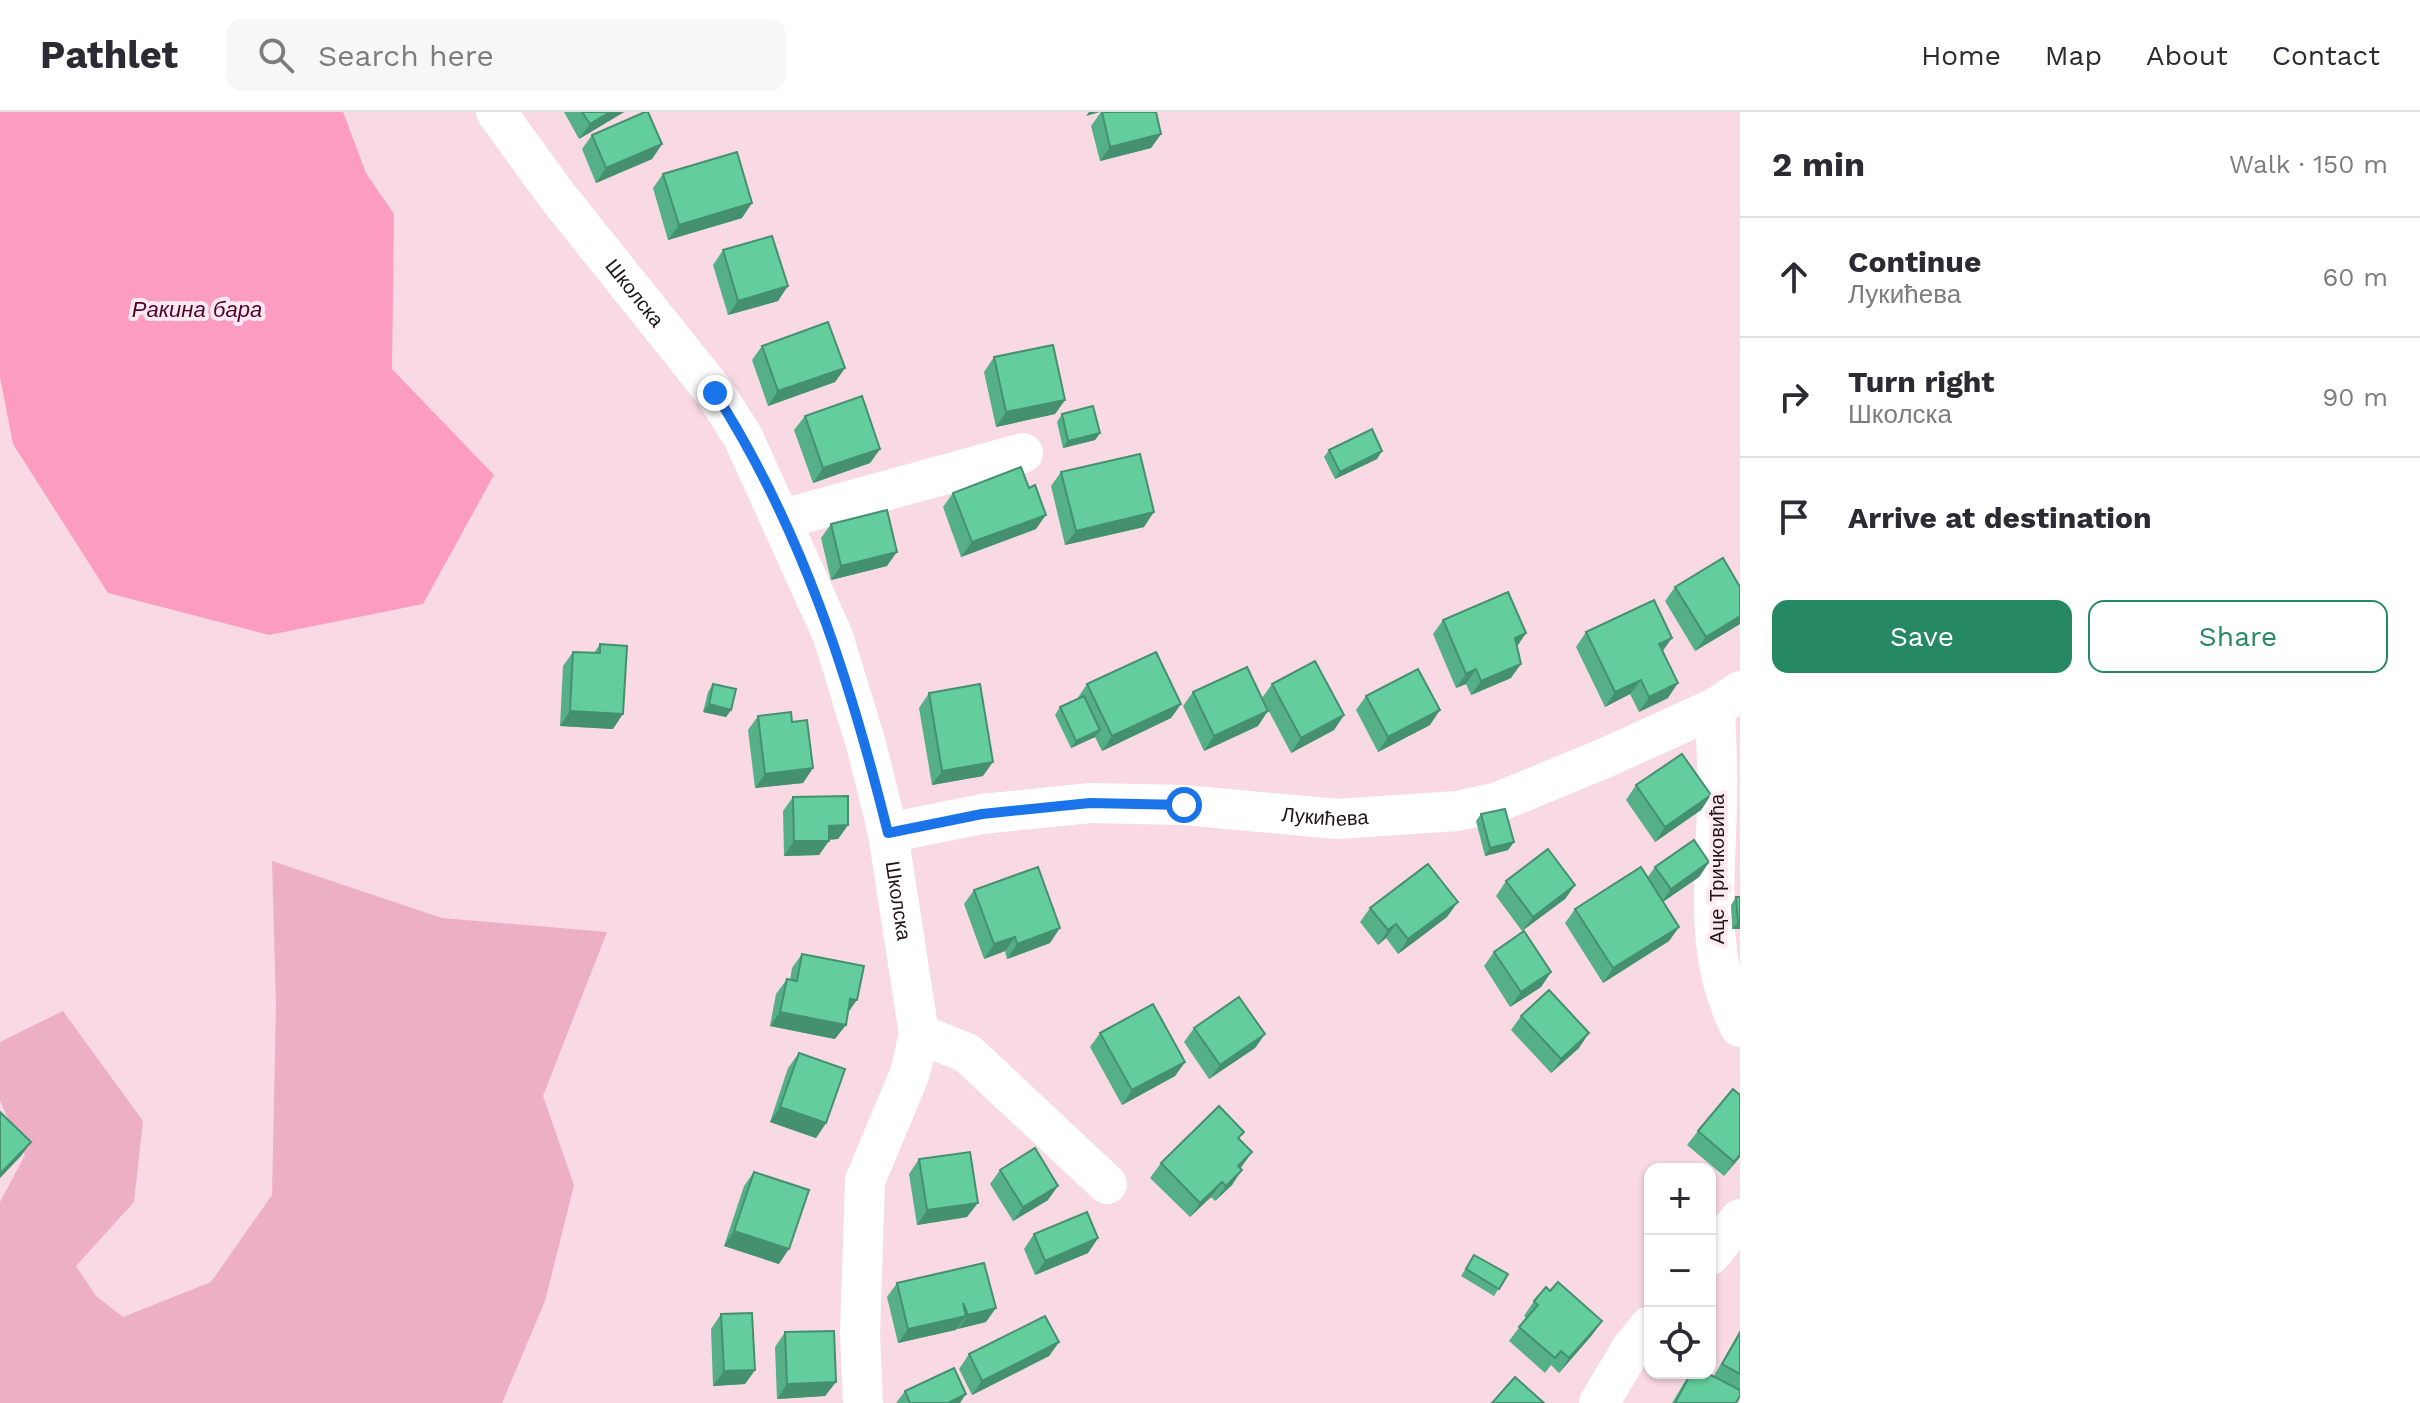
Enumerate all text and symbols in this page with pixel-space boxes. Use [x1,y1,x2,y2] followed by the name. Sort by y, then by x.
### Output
[226,19,786,91] search box
[40,33,178,77] text: Pathlet
[254,33,298,77] icon: search
[318,38,494,73] text: Search here
[1921,39,2001,72] text: Home
[2045,39,2102,72] text: Map
[2146,39,2228,72] text: About
[2272,39,2380,72] text: Contact
[1772,144,1865,184] text: 2 min
[2229,149,2388,179] text: Walk · 150 m
[1848,244,1981,279] text: Continue
[600,254,670,332] street label: Школска
[1772,255,1816,299] icon: ahead
[2322,262,2388,292] text: 60 m
[1848,279,1961,309] text: Лукићева
[132,297,262,322] water label: Ракина бара
[1848,364,1994,399] text: Turn right
[697,375,733,411] route end
[1772,375,1816,419] icon: right
[2322,382,2388,412] text: 90 m
[1848,399,1952,429] text: Школска
[1772,495,1816,539] icon: arrive
[1848,500,2152,535] text: Arrive at destination
[1772,600,2072,673] button: Save
[2088,600,2388,673] button: Share
[1166,787,1202,823] route start
[1705,793,1729,944] street label: Аце Тричковића
[1280,802,1370,831] street label: Лукићева
[880,859,917,943] street label: Школска
[1644,1163,1716,1379] map controls
[1644,1163,1716,1235] button: +
[1644,1235,1716,1307] button: −
[1644,1307,1716,1379] button: locate

